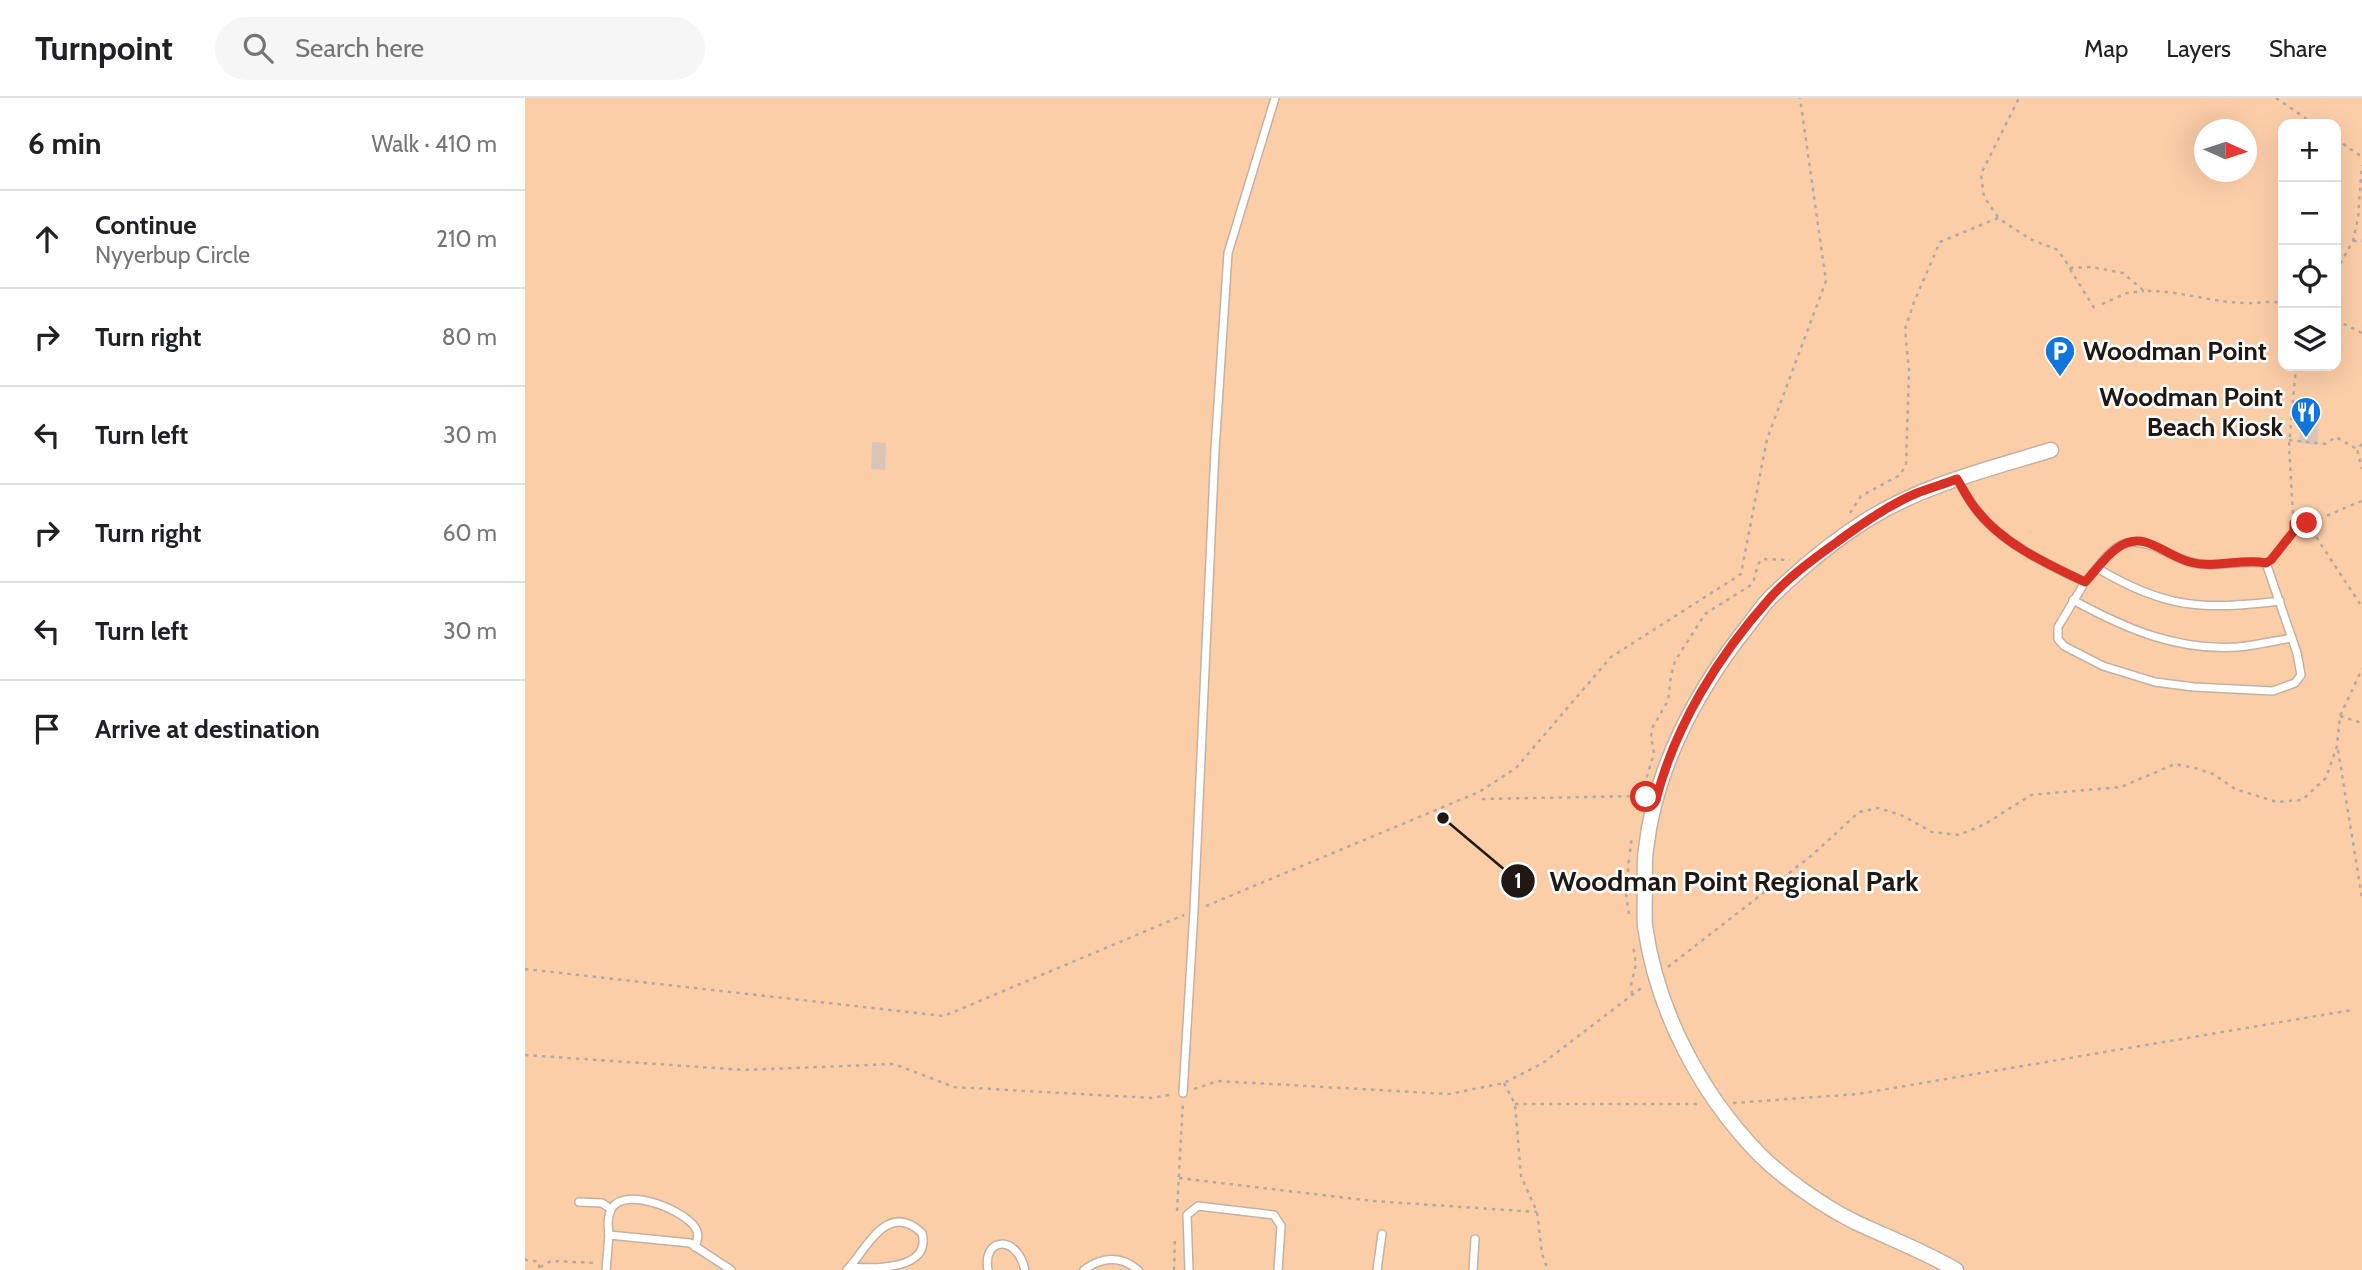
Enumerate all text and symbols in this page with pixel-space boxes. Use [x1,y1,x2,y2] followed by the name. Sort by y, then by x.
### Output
[215,17,705,80] search box
[35,28,173,68] text: Turnpoint
[239,29,277,67] icon: search
[295,32,424,64] text: Search here
[2084,34,2128,63] text: Map
[2166,34,2231,63] text: Layers
[2269,34,2327,63] text: Share
[2194,119,2257,182] north arrow
[2278,119,2341,371] map controls
[2278,119,2341,182] button: +
[28,125,101,162] text: 6 min
[371,130,497,158] text: Walk · 410 m
[2278,182,2341,245] button: −
[95,209,197,241] text: Continue
[28,220,66,258] icon: ahead
[436,225,497,253] text: 210 m
[95,241,250,269] text: Nyyerbup Circle
[2278,245,2341,308] button: locate
[2278,308,2341,371] button: layers
[28,318,66,356] icon: right
[95,321,201,353] text: Turn right
[442,323,497,351] text: 80 m
[2043,334,2077,378] parking icon: Woodman Point
[2083,335,2267,367] place label: Woodman Point
[2099,381,2283,443] place label: Woodman Point Beach Kiosk
[2289,395,2323,439] restaurant icon: Woodman Point Beach Kiosk
[28,416,66,454] icon: left
[95,419,188,451] text: Turn left
[443,421,497,449] text: 30 m
[2291,507,2322,538] route end
[28,514,66,552] icon: right
[95,517,201,549] text: Turn right
[443,519,497,547] text: 60 m
[28,612,66,650] icon: left
[95,615,188,647] text: Turn left
[443,617,497,645] text: 30 m
[28,710,66,748] icon: arrive
[95,713,320,745] text: Arrive at destination
[1630,781,1661,812] route start
[1501,857,1933,906] callout: Woodman Point Regional Park
[1550,864,1919,898] text: Woodman Point Regional Park
[1514,868,1522,893] text: 1

